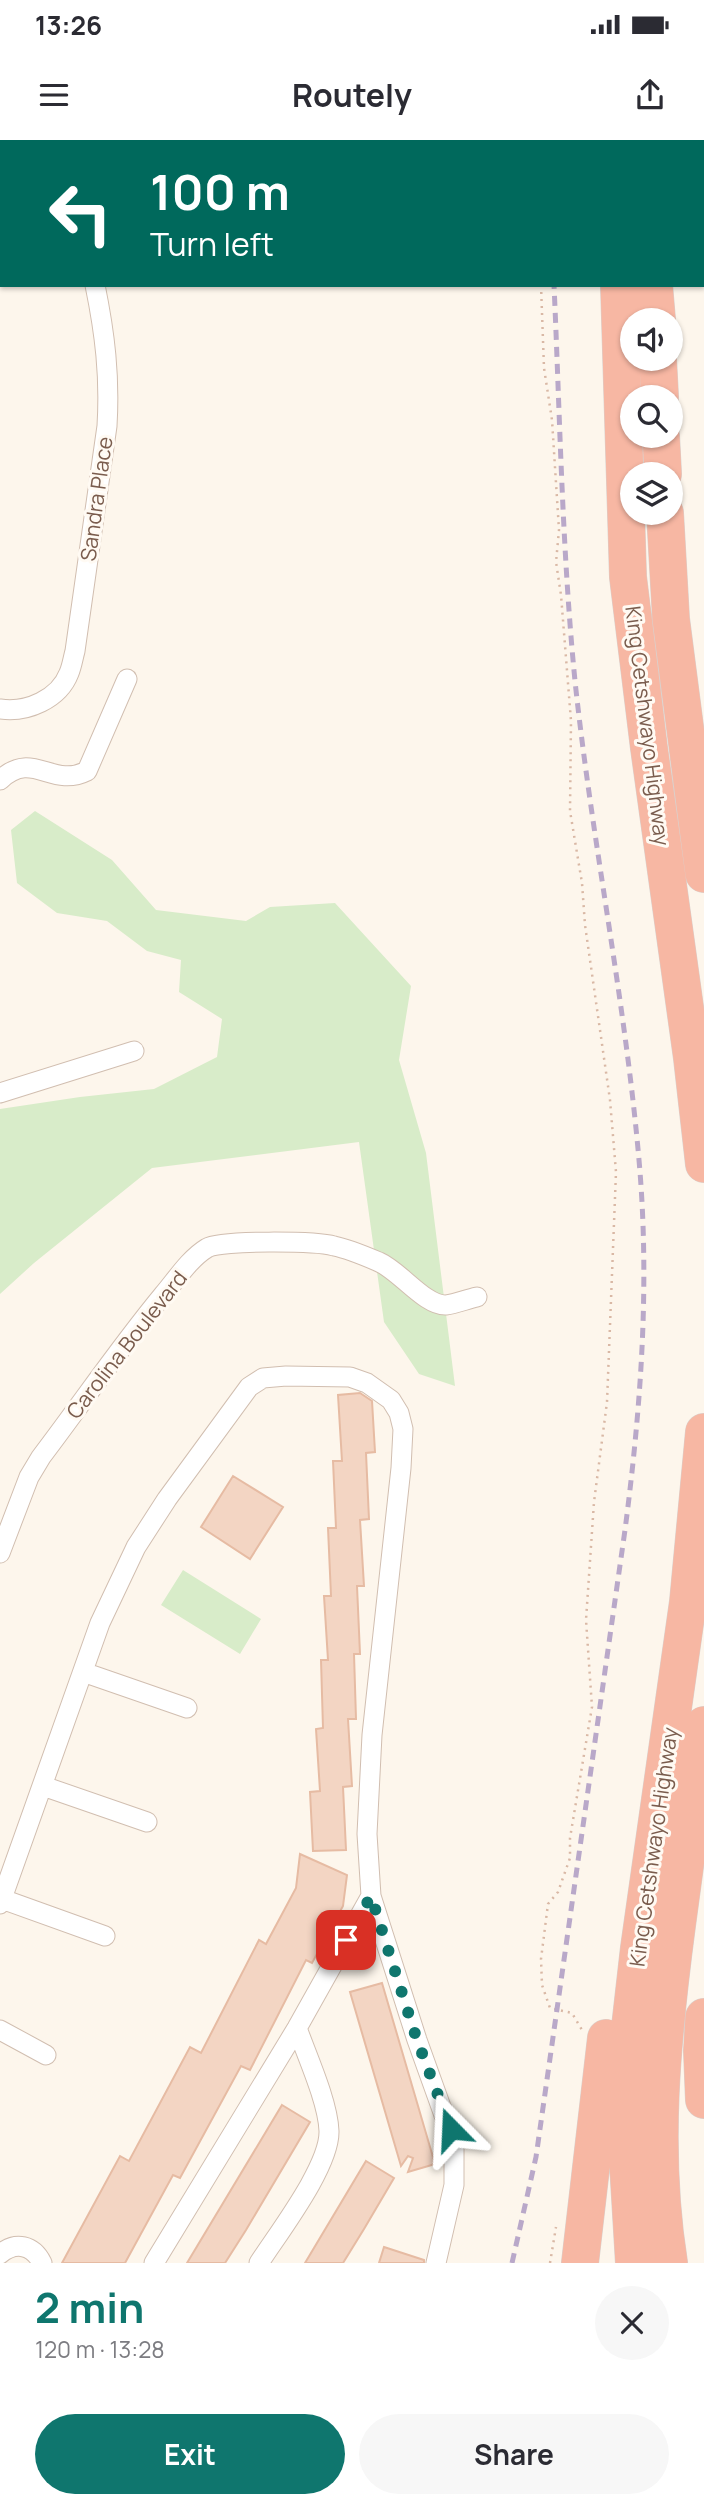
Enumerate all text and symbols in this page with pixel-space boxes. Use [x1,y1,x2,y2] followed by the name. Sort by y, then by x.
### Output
[35,7,102,43] text: 13:26
[292,73,412,117] text: Routely
[35,76,73,114] icon: menu
[631,76,669,114] icon: share
[150,158,290,225] text: 100 m
[35,168,126,259] icon: left
[150,222,274,266] text: Turn left
[620,308,683,525] map controls
[620,308,683,371] button: sound
[620,385,683,448] button: search
[73,435,119,563] street label: Sandra Place
[620,462,683,525] button: layers
[619,604,677,847] street label: King Cetshwayo Highway
[60,1265,193,1424] street label: Carolina Boulevard
[622,1725,684,1968] street label: King Cetshwayo Highway
[316,1910,376,1970] pin
[327,1921,365,1959] icon: arrive
[414,2092,488,2166] position arrow
[35,2278,144,2336] text: 2 min
[595,2286,669,2360] button: close
[35,2333,165,2365] text: 120 m · 13:28
[35,2414,345,2494] button: Exit
[359,2414,669,2494] button: Share

